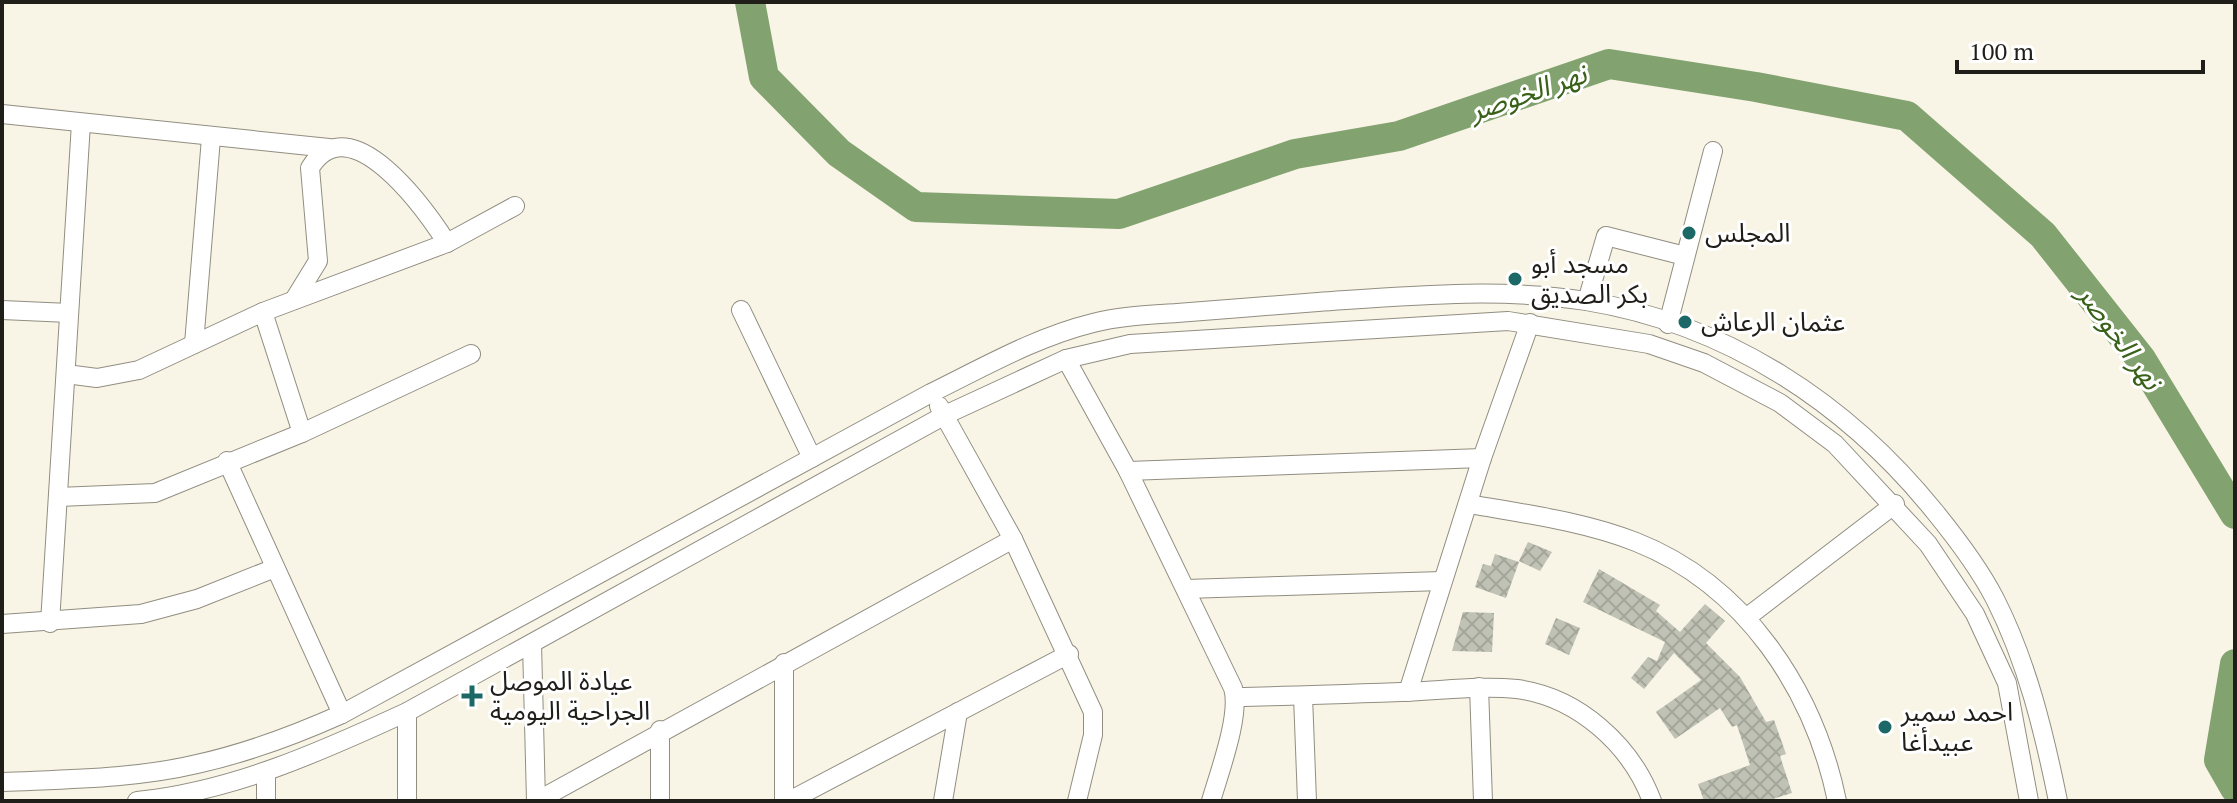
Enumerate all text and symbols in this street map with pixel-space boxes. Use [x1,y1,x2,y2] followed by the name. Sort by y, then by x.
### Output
[1957,24,2203,74] scale bar
[1969,35,2034,67] text: 100 m
[1463,54,1593,129] water label: نهر الخوصر
[1705,215,1790,249] place label: المجلس
[1680,224,1698,242] marker: المجلس
[1531,246,1648,310] place label: مسجد أبو بكر الصديق
[1506,270,1524,288] marker: مسجد أبو بكر الصديق
[2069,275,2172,398] water label: نهر الخوصر
[1701,304,1845,338] place label: عثمان الرعاش
[1676,313,1694,331] marker: عثمان الرعاش
[490,663,650,727] place label: عيادة الموصل الجراحية اليومية
[461,685,483,707] marker: عيادة الموصل الجراحية اليومية
[1900,694,2013,758] place label: احمد سمير عبيدأغا
[1876,718,1894,736] marker: احمد سمير عبيدأغا

